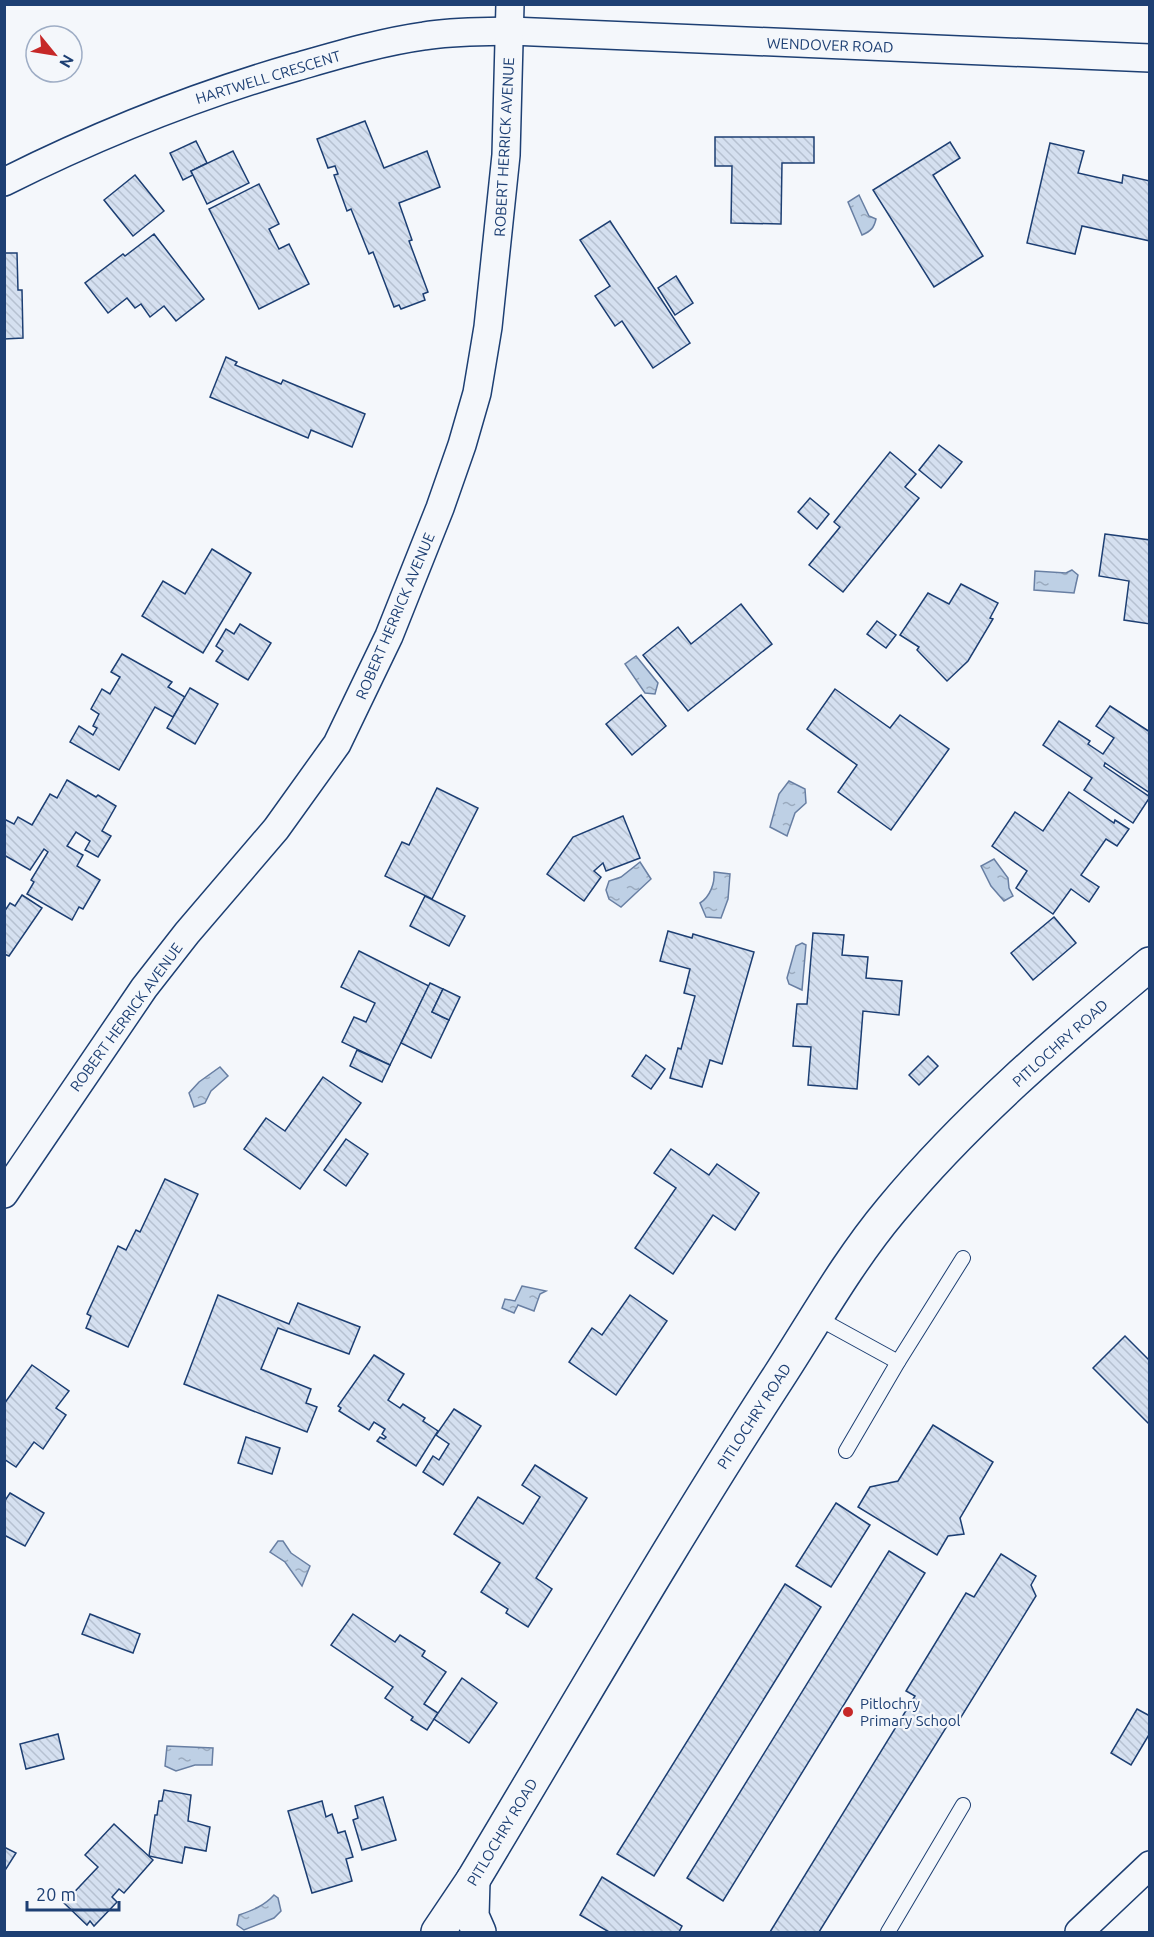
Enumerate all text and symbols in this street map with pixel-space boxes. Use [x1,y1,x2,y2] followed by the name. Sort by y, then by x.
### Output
[24,24,84,84] north arrow
[766,34,894,56] street label: WENDOVER ROAD
[193,47,343,107] street label: HARTWELL CRESCENT
[56,52,78,71] text: N
[491,57,517,237] street label: ROBERT HERRICK AVENUE
[352,530,438,702] street label: ROBERT HERRICK AVENUE
[66,939,186,1095] street label: ROBERT HERRICK AVENUE
[1009,996,1111,1090] street label: PITLOCHRY ROAD
[714,1360,794,1472] street label: PITLOCHRY ROAD
[860,1695,961,1729] place label: Pitlochry Primary School
[841,1705,855,1719] marker: Pitlochry Primary School
[463,1775,541,1889] street label: PITLOCHRY ROAD
[27,1874,118,1912] scale bar
[36,1884,76,1904] text: 20 m

